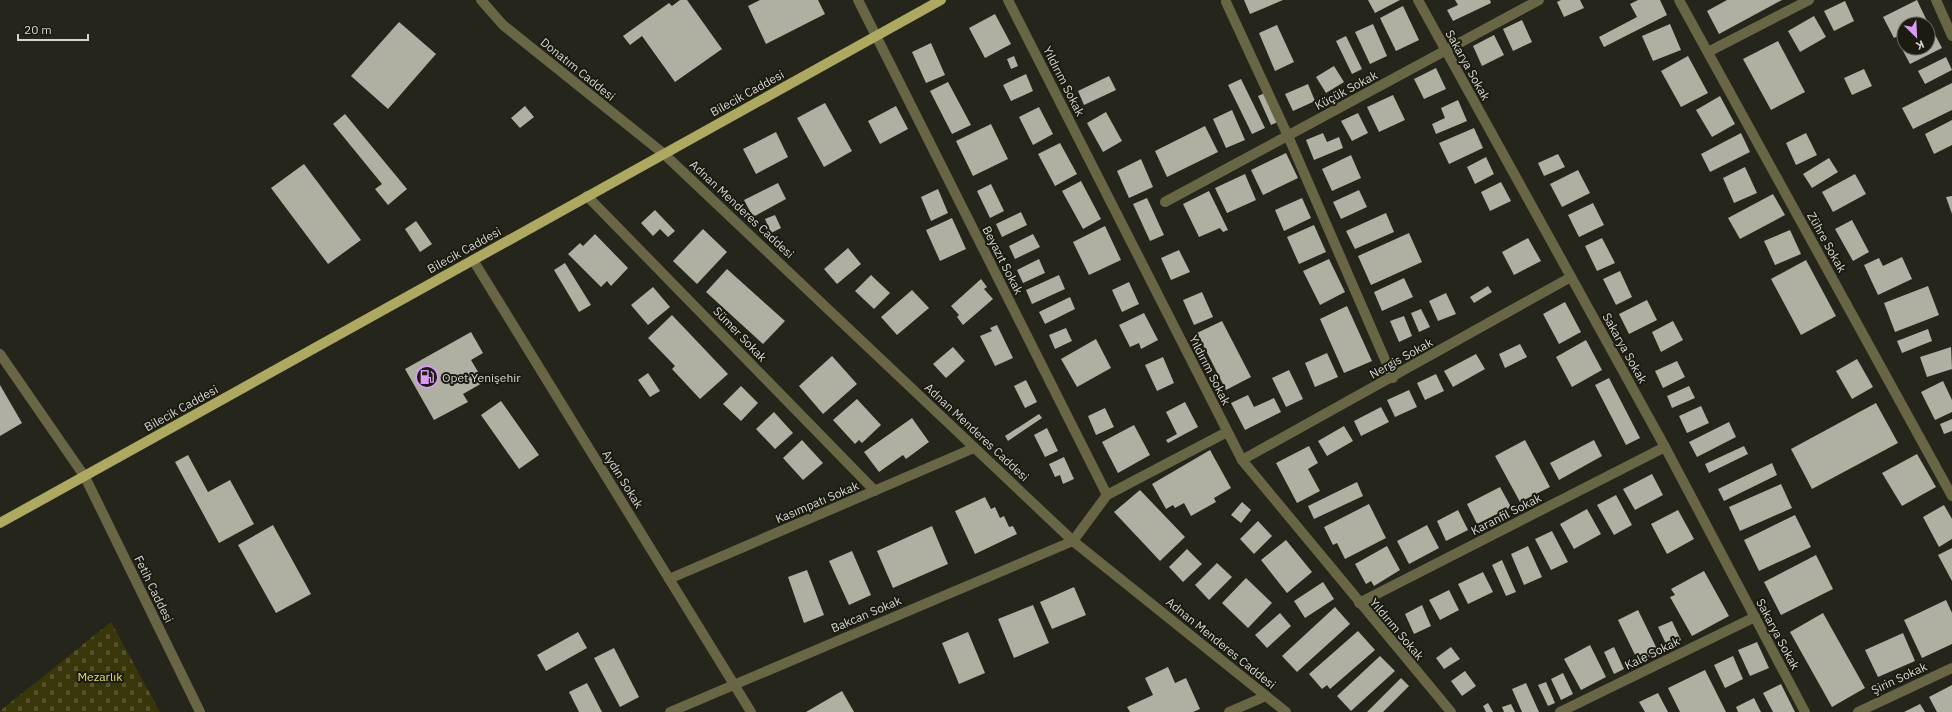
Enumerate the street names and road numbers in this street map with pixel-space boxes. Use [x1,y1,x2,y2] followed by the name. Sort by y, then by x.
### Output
[1442,27,1494,103] street label: Sakarya Sokak
[538,34,618,104] street label: Donatım Caddesi
[1040,44,1088,119] street label: Yıldırım Sokak
[707,67,787,119] street label: Bilecik Caddesi
[1312,67,1381,113] street label: Küçük Sokak
[687,157,797,261] street label: Adnan Menderes Caddesi
[1804,209,1850,276] street label: Zühre Sokak
[979,223,1027,297] street label: Beyazıt Sokak
[424,224,504,276] street label: Bilecik Caddesi
[710,303,770,365] street label: Sümer Sokak
[1599,310,1651,386] street label: Sakarya Sokak
[1186,333,1234,408] street label: Yıldırım Sokak
[1367,334,1436,382] street label: Nergis Sokak
[922,380,1032,484] street label: Adnan Menderes Caddesi
[141,382,221,434] street label: Bilecik Caddesi
[599,447,647,511] street label: Aydın Sokak
[773,477,862,526] street label: Kasımpatı Sokak
[1468,490,1544,538] street label: Karanfil Sokak
[131,553,177,625] street label: Fetih Caddesi
[828,592,904,636] street label: Bakcan Sokak
[1163,594,1279,692] street label: Adnan Menderes Caddesi
[1367,595,1428,664] street label: Yıldırım Sokak
[1753,596,1803,673] street label: Sakarya Sokak
[1622,633,1682,673] street label: Kale Sokak
[1869,658,1930,697] street label: Şirin Sokak

